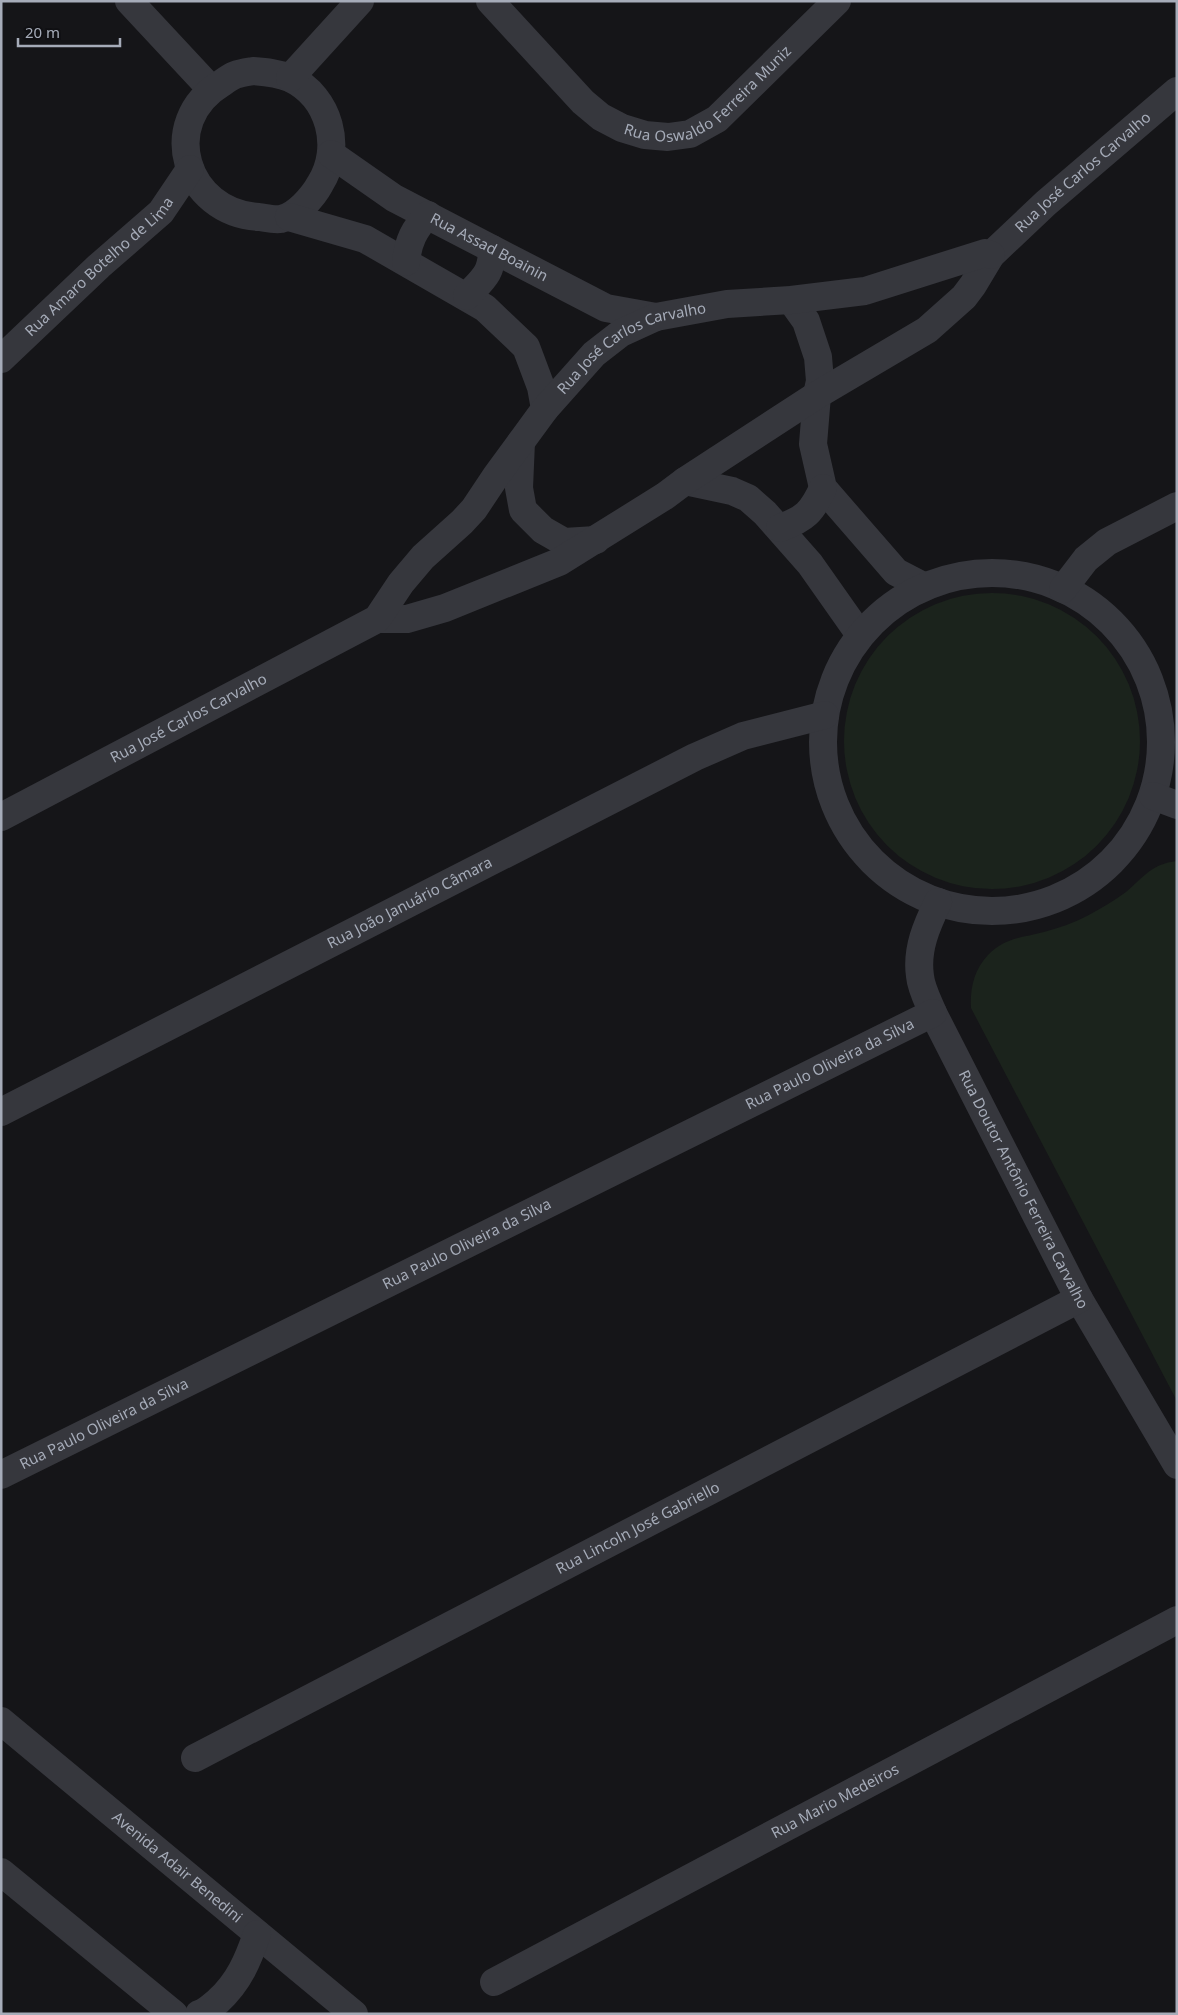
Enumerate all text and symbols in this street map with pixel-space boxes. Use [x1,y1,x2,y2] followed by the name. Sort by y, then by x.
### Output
[18,15,120,47] scale bar
[25,22,60,42] text: 20 m
[622,41,795,146] street label: Rua Oswaldo Ferreira Muniz
[1010,107,1155,236] street label: Rua José Carlos Carvalho
[20,193,177,340] street label: Rua Amaro Botelho de Lima
[427,208,552,285] street label: Rua Assad Boainin
[552,297,708,398] street label: Rua José Carlos Carvalho
[106,668,270,767] street label: Rua José Carlos Carvalho
[323,852,495,953] street label: Rua João Januário Câmara
[742,1013,917,1114] street label: Rua Paulo Oliveira da Silva
[955,1066,1094,1312] street label: Rua Doutor Antônio Ferreira Carvalho
[379,1193,554,1293] street label: Rua Paulo Oliveira da Silva
[16,1373,191,1473] street label: Rua Paulo Oliveira da Silva
[552,1476,723,1578] street label: Rua Lincoln José Gabriello
[767,1758,902,1842] street label: Rua Mario Medeiros
[108,1806,247,1927] street label: Avenida Adair Benedini

